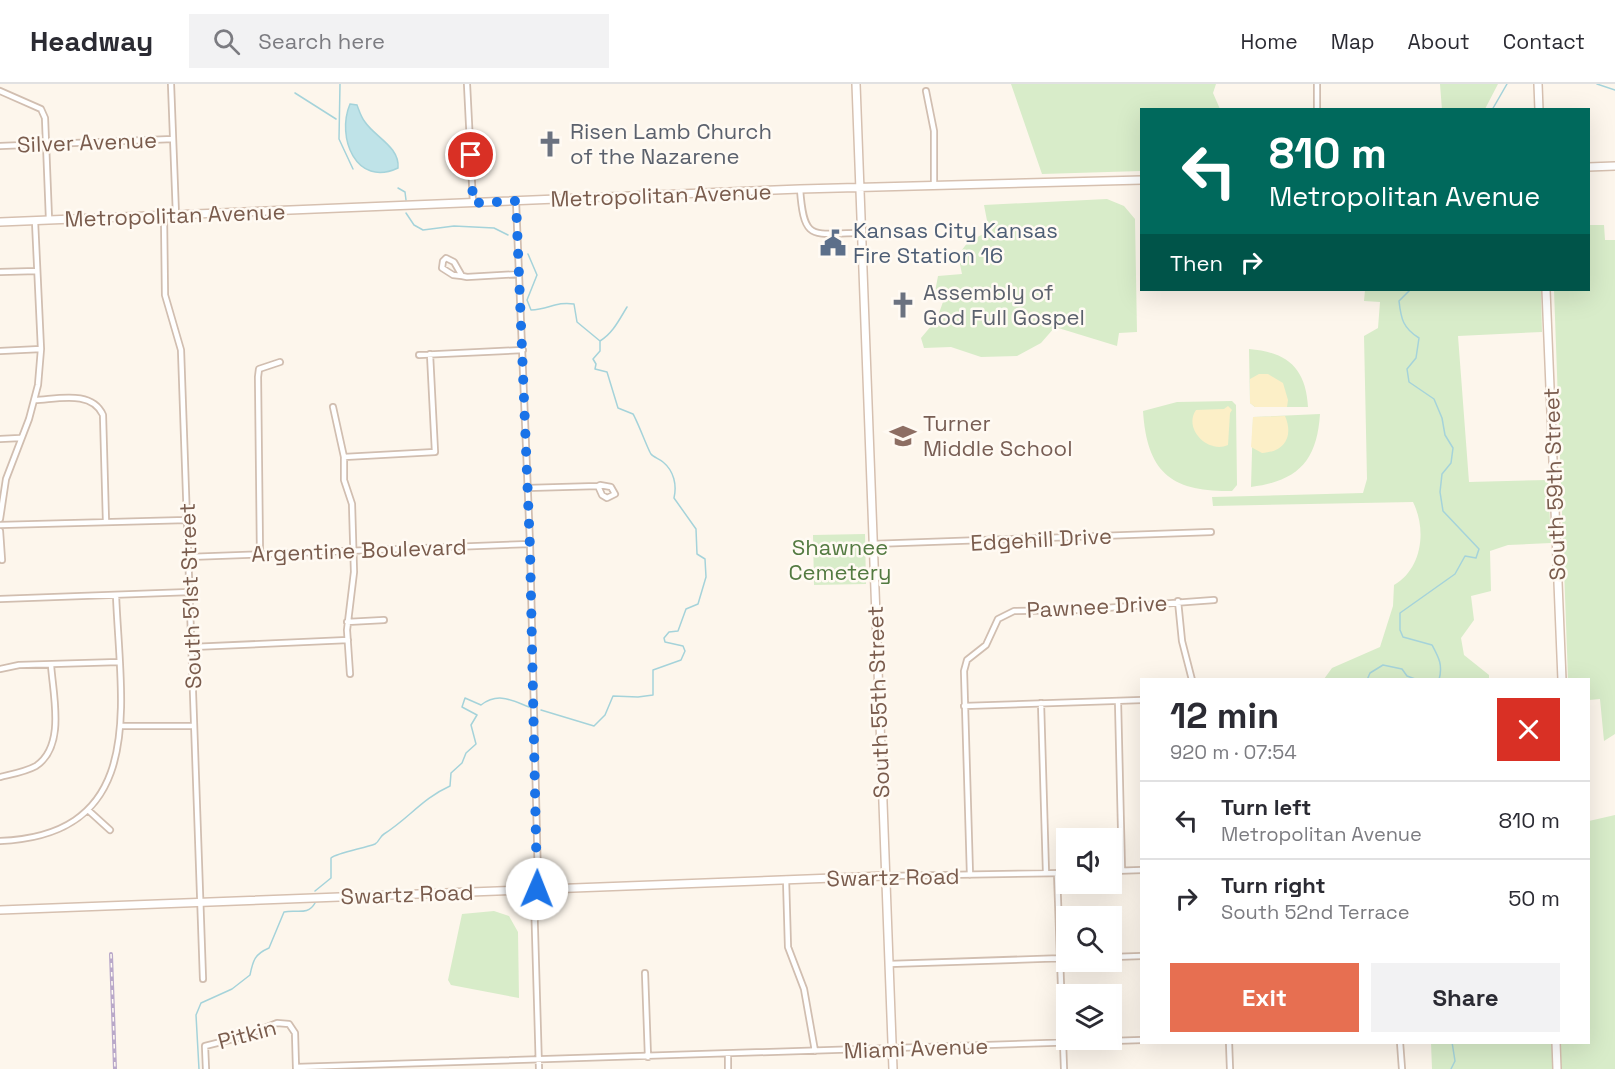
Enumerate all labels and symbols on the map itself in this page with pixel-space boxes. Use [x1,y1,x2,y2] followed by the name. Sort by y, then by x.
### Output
[570,117,772,170] place label: Risen Lamb Church of the Nazarene
[17,126,157,158] street label: Silver Avenue
[445,129,496,180] pin
[535,129,565,159] church icon: Risen Lamb Church of the Nazarene
[550,177,772,213] street label: Metropolitan Avenue
[64,197,286,233] street label: Metropolitan Avenue
[853,216,1058,269] place label: Kansas City Kansas Fire Station 16
[818,228,848,258] public building icon: Kansas City Kansas Fire Station 16
[923,278,1085,331] place label: Assembly of God Full Gospel
[888,290,918,320] church icon: Assembly of God Full Gospel
[1537,387,1571,581] street label: South 59th Street
[923,409,1073,462] place label: Turner Middle School
[888,421,918,451] school or university icon: Turner Middle School
[173,502,207,690] street label: South 51st Street
[970,521,1112,557] street label: Edgehill Drive
[251,532,467,568] street label: Argentine Boulevard
[788,533,892,586] park label: Shawnee Cemetery
[1026,588,1168,624] street label: Pawnee Drive
[861,605,895,799] street label: South 55th Street
[505,857,569,921] position arrow
[826,862,960,892] street label: Swartz Road
[340,878,474,910] street label: Swartz Road
[215,1013,279,1055] street label: Pitkin
[843,1031,989,1065] street label: Miami Avenue

